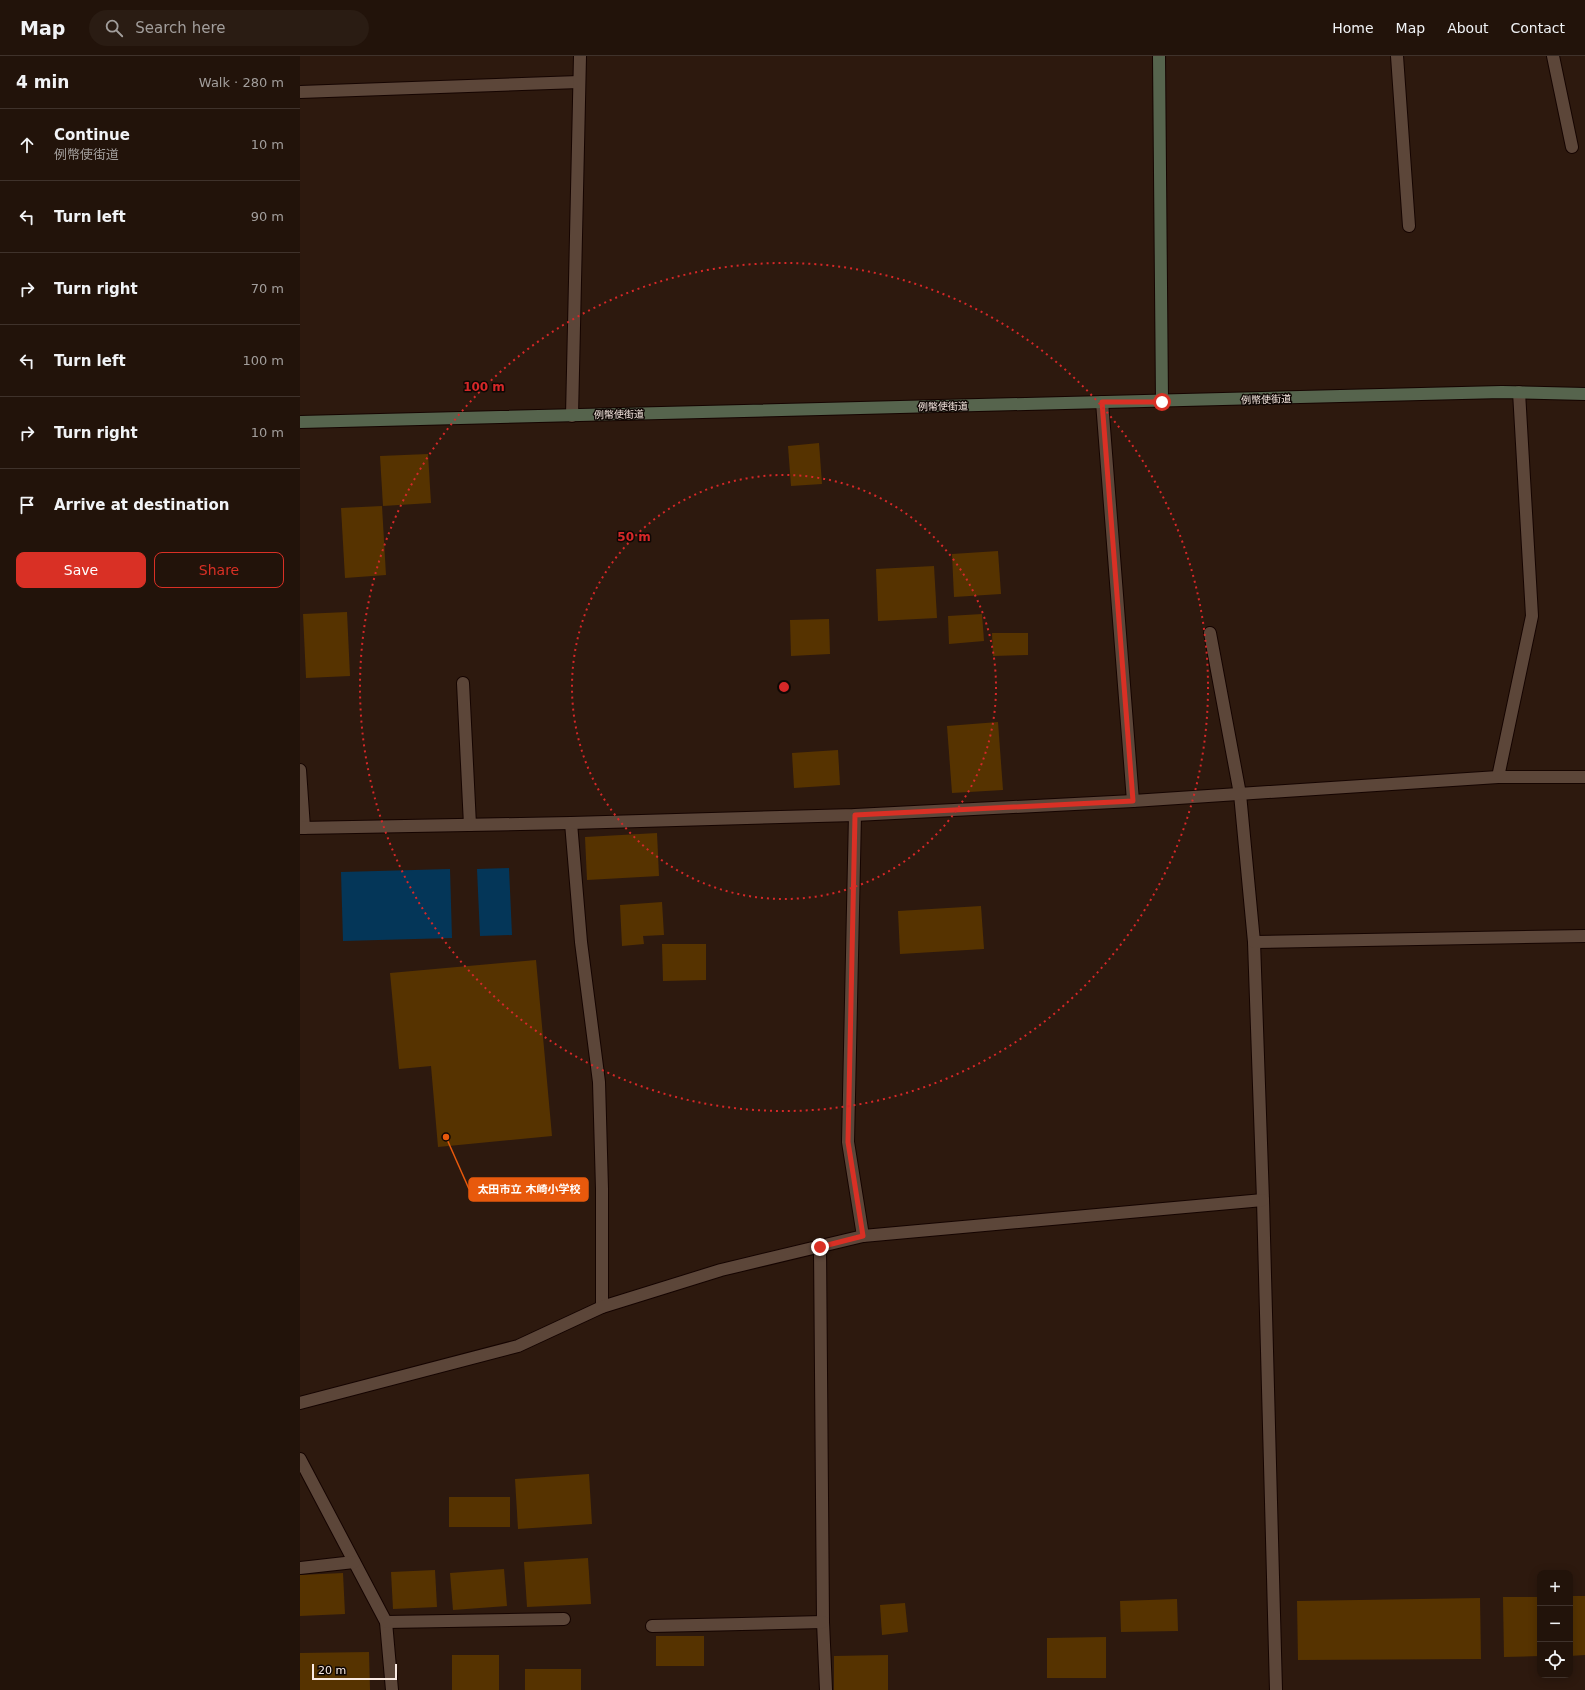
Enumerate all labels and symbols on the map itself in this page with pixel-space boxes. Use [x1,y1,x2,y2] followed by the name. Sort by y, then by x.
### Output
[463,380,505,394] text: 100 m
[1153,393,1171,411] route start
[1240,393,1291,406] street label: 例幣使街道
[917,401,968,412] street label: 例幣使街道
[593,409,644,420] street label: 例幣使街道
[617,530,651,544] text: 50 m
[777,680,791,694] centre of rings
[469,1178,588,1201] callout: 太田市立 木崎小学校
[478,1183,580,1196] text: 太田市立 木崎小学校
[811,1238,829,1256] route end
[312,1662,397,1681] scale bar

